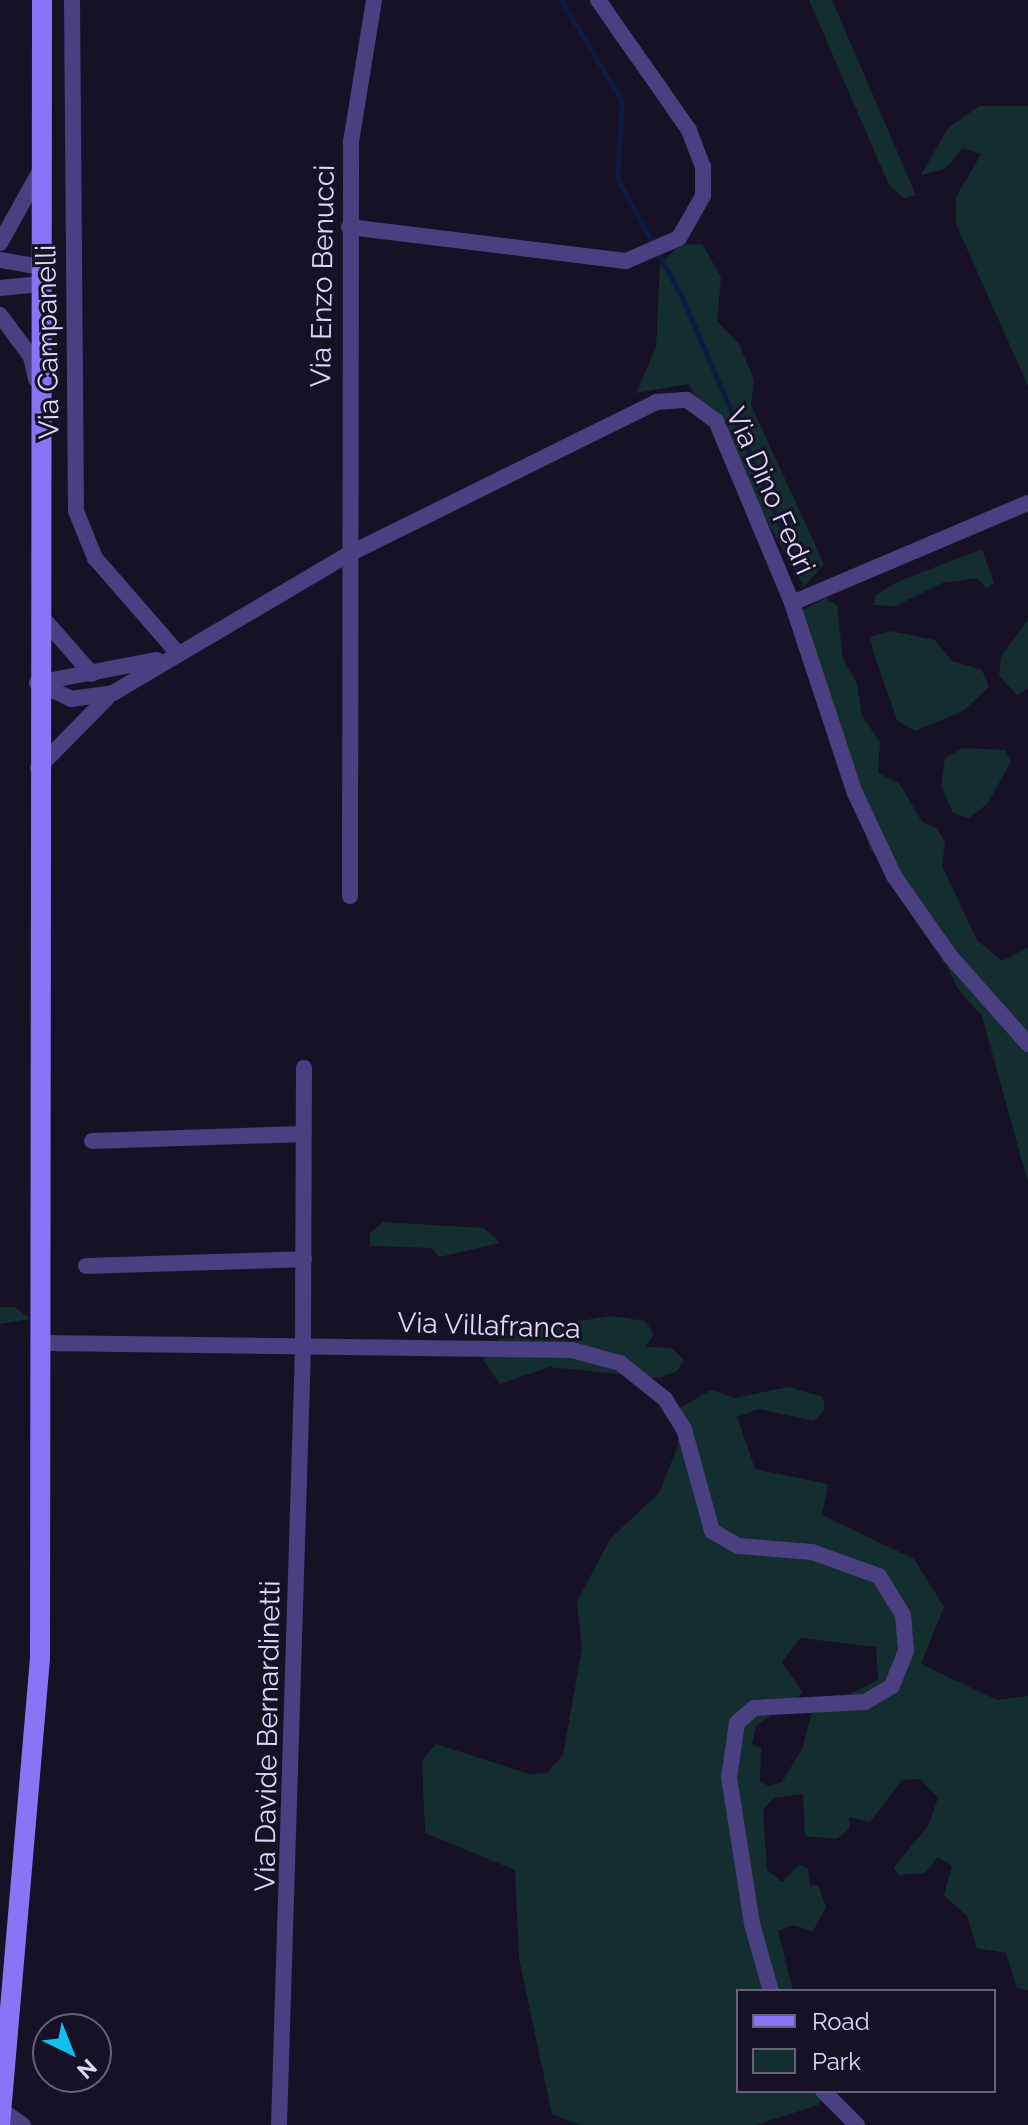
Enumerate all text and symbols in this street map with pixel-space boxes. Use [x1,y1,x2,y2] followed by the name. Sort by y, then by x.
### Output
[304,164,342,388] street label: Via Enzo Benucci
[30,245,66,439] street label: Via Campanelli
[718,402,822,580] street label: Via Dino Fedri
[396,1306,582,1346] street label: Via Villafranca
[248,1580,288,1892] street label: Via Davide Bernardinetti
[736,1989,996,2093] legend
[812,2007,870,2036] text: Road
[32,2013,112,2093] north arrow
[812,2047,861,2076] text: Park
[72,2054,102,2084] text: N

